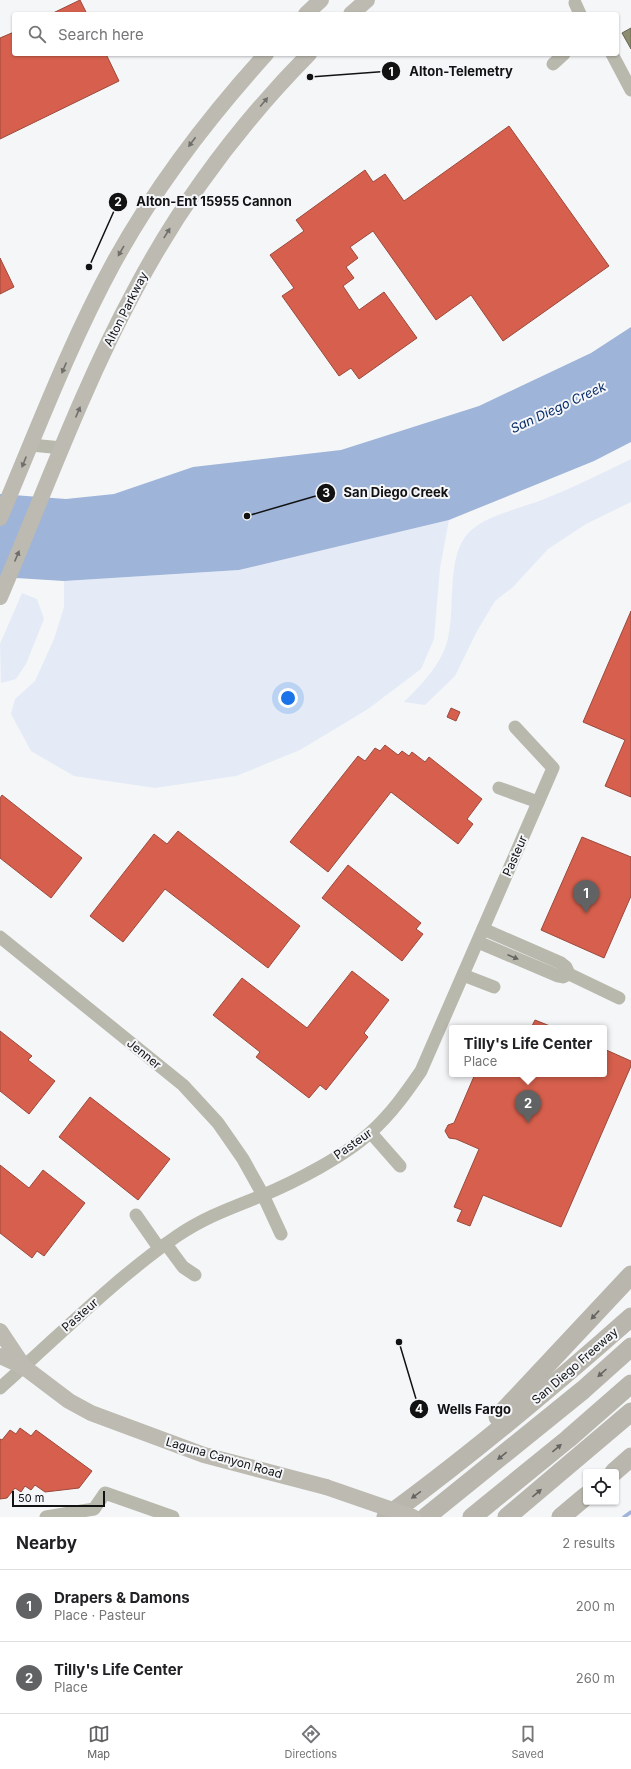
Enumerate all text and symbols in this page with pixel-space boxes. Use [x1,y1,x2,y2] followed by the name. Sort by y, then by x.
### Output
[12,12,619,56] search box
[26,23,48,45] icon: search
[58,25,144,44] text: Search here
[381,59,521,84] callout: Alton-Telemetry
[409,63,513,79] text: Alton-Telemetry
[388,64,394,79] text: 1
[259,97,268,107] one-way arrow
[188,137,196,148] one-way arrow
[108,189,299,214] callout: Alton-Ent 15955 Cannon
[136,193,292,209] text: Alton-Ent 15955 Cannon
[114,194,122,209] text: 2
[163,228,171,239] one-way arrow
[117,245,124,257] one-way arrow
[100,269,151,349] street label: Alton Parkway
[61,362,67,373] one-way arrow
[508,378,609,436] water label: San Diego Creek
[75,407,81,418] one-way arrow
[20,456,26,468] one-way arrow
[316,480,456,505] callout: San Diego Creek
[344,484,449,500] text: San Diego Creek
[322,485,330,500] text: 3
[15,550,21,562] one-way arrow
[278,688,298,708] your location
[499,833,530,879] street label: Pasteur
[573,880,599,913] pin: 1
[508,954,519,960] one-way arrow
[449,1025,607,1077] popup
[464,1034,592,1053] text: Tilly's Life Center
[124,1035,165,1072] street label: Jenner
[464,1053,497,1069] text: Place
[515,1090,541,1123] pin: 2
[331,1125,375,1162] street label: Pasteur
[58,1294,101,1334] street label: Pasteur
[590,1310,600,1320] one-way arrow
[528,1324,621,1407] street label: San Diego Freeway
[597,1368,607,1378] one-way arrow
[409,1397,519,1422] callout: Wells Fargo
[415,1401,423,1416] text: 4
[437,1401,511,1417] text: Wells Fargo
[164,1434,284,1481] street label: Laguna Canyon Road
[551,1444,562,1453] one-way arrow
[497,1452,508,1461] one-way arrow
[583,1469,619,1505] map controls
[583,1469,619,1505] button: locate
[532,1488,543,1497] one-way arrow
[12,1489,105,1508] scale bar
[18,1491,44,1505] text: 50 m
[411,1491,422,1499] one-way arrow
[16,1533,77,1553] text: Nearby
[562,1535,615,1551] text: 2 results
[54,1588,190,1607] text: Drapers & Damons
[26,1598,32,1614] text: 1
[576,1598,615,1614] text: 200 m
[54,1607,146,1623] text: Place · Pasteur
[54,1660,183,1679] text: Tilly's Life Center
[25,1670,33,1686] text: 2
[576,1670,615,1686] text: 260 m
[54,1679,88,1695] text: Place
[87,1723,110,1761] tab: Map
[285,1723,337,1761] tab: Directions
[512,1723,544,1761] tab: Saved

